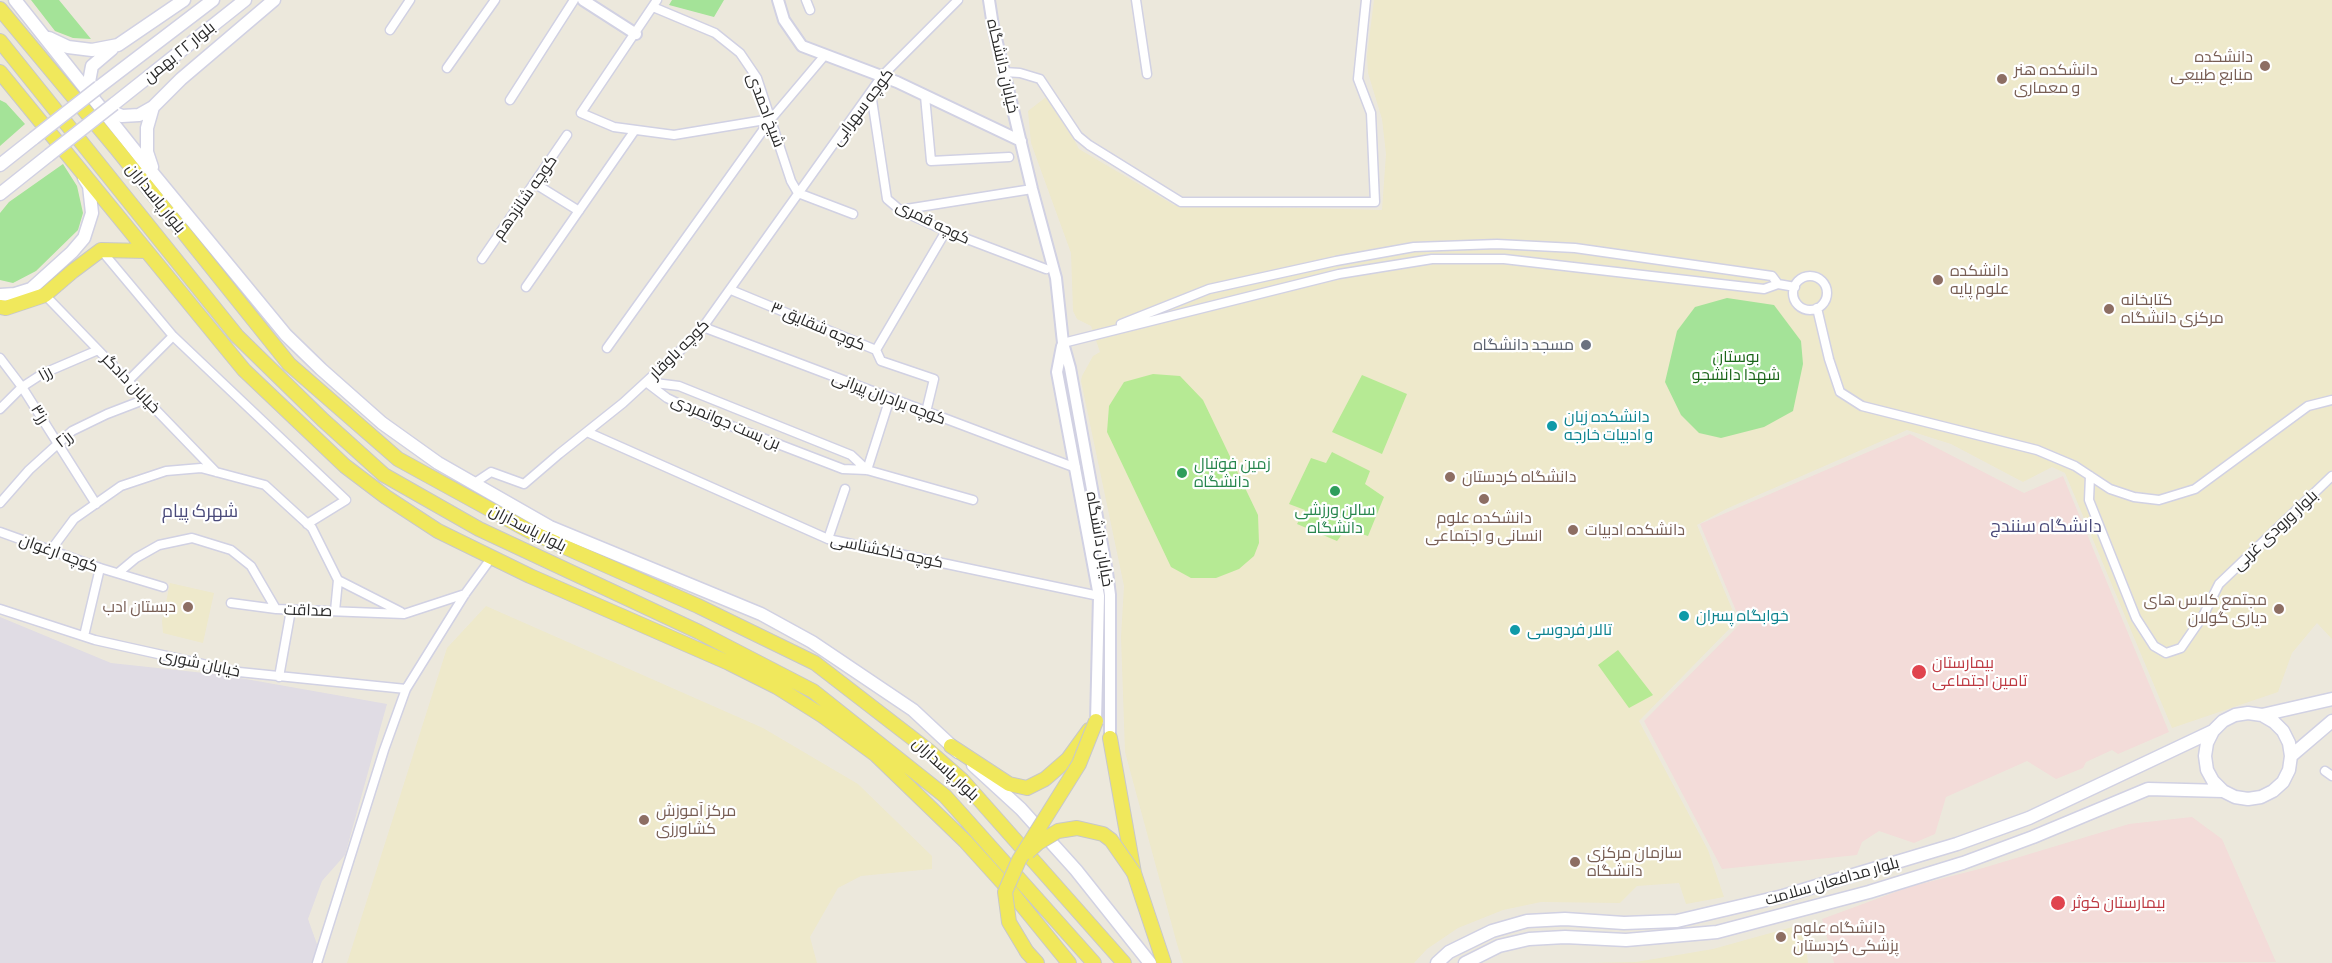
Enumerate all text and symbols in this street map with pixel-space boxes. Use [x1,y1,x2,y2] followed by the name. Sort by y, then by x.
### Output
[139,17,219,87] street label: بلوار ۲۲ بهمن
[983,17,1023,115] street label: خیابان دانشگاه
[2170,47,2253,85] place label: دانشکده منابع طبیعی
[2258,59,2272,73] marker: دانشکده منابع طبیعی
[2014,60,2098,98] place label: دانشکده هنر و معماری
[827,65,897,149] street label: کوچه سهرابی
[743,70,789,150] street label: شیخ احمدی
[1995,72,2009,86] marker: دانشکده هنر و معماری
[489,151,561,243] street label: کوچه شانزدهم
[122,159,190,237] street label: بلوار پاسداران
[893,196,973,248] street label: کوچه قمری
[1950,261,2009,299] place label: دانشکده علوم پایه
[1931,273,1945,287] marker: دانشکده علوم پایه
[2121,290,2224,328] place label: کتابخانه مرکزی دانشگاه
[768,297,868,355] street label: کوچه شقایق ۳
[2102,302,2116,316] marker: کتابخانه مرکزی دانشگاه
[645,315,713,383] street label: کوچه باوقار
[1473,335,1574,355] place label: مسجد دانشگاه
[1579,338,1593,352] marker: مسجد دانشگاه
[1692,347,1780,385] park label: بوستان شهدا دانشجو
[98,349,164,417] street label: خیابان دادگر
[35,361,55,385] street label: رز۱
[829,367,949,429] street label: کوچه برادران پیرانی
[668,390,784,454] street label: بن بست جوانمردی
[27,401,53,427] street label: رز۳
[1564,407,1653,445] place label: دانشکده زبان و ادبیات خارجه
[1545,419,1559,433] marker: دانشکده زبان و ادبیات خارجه
[51,426,77,452] street label: رز۲
[1194,454,1271,492] place label: زمین فوتبال دانشگاه
[1175,466,1189,480] marker: زمین فوتبال دانشگاه
[1462,467,1576,487] place label: دانشگاه کردستان
[1443,470,1457,484] marker: دانشگاه کردستان
[1328,484,1342,498] marker: سالن ورزشی دانشگاه
[2228,486,2322,574] street label: بلوار ورودی غربی
[1082,490,1118,588] street label: خیابان دانشگاه
[1477,492,1491,506] marker: دانشکده علوم انسانی و اجتماعی
[162,500,238,522] district label: شهرک پیام
[486,500,570,556] street label: بلوار پاسداران
[1294,500,1376,538] place label: سالن ورزشی دانشگاه
[1425,508,1543,546] place label: دانشکده علوم انسانی و اجتماعی
[1990,515,2102,537] district label: دانشگاه سنندج
[1585,520,1685,540] place label: دانشکده ادبیات
[1566,523,1580,537] marker: دانشکده ادبیات
[17,530,101,576] street label: کوچه ارغوان
[829,530,945,572] street label: کوچه خاکشناسی
[2143,590,2267,628] place label: مجتمع کلاس های دیاری گولان
[102,597,176,617] place label: دبستان ادب
[181,600,195,614] marker: دبستان ادب
[283,600,333,620] street label: صداقت
[2272,602,2286,616] marker: مجتمع کلاس های دیاری گولان
[1696,606,1789,626] place label: خوابگاه پسران
[1677,609,1691,623] marker: خوابگاه پسران
[1527,620,1612,640] place label: تالار فردوسی
[1508,623,1522,637] marker: تالار فردوسی
[158,645,242,681] street label: خیابان شوری
[1932,653,2027,691] place label: بیمارستان تامین اجتماعی
[1910,663,1928,681] marker: بیمارستان تامین اجتماعی
[909,733,983,805] street label: بلوار پاسداران
[656,801,736,839] place label: مرکز آموزش کشاورزی
[637,813,651,827] marker: مرکز آموزش کشاورزی
[1587,843,1682,881] place label: سازمان مرکزی دانشگاه
[1763,853,1901,909] street label: بلوار مدافعان سلامت
[1568,855,1582,869] marker: سازمان مرکزی دانشگاه
[2072,893,2165,913] place label: بیمارستان کوثر
[2049,894,2067,912] marker: بیمارستان کوثر
[1793,918,1899,956] place label: دانشگاه علوم پزشکی کردستان
[1774,930,1788,944] marker: دانشگاه علوم پزشکی کردستان

